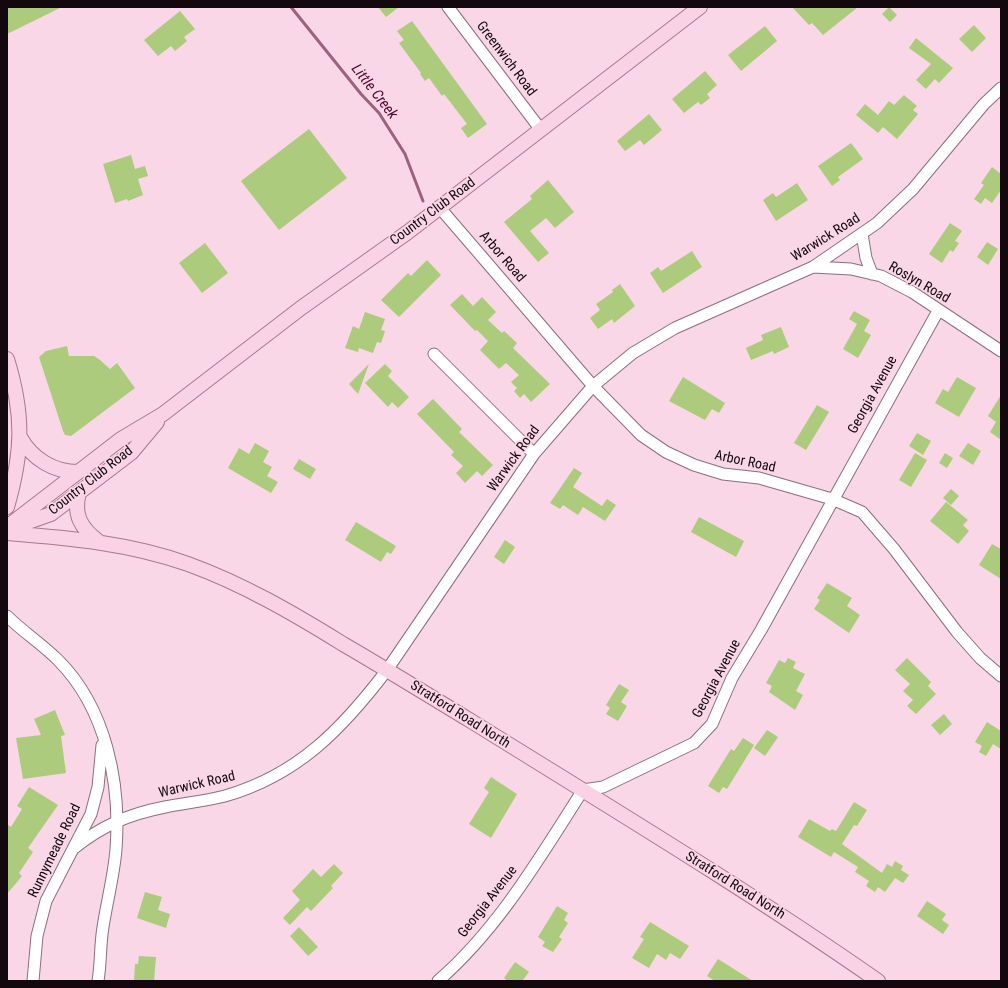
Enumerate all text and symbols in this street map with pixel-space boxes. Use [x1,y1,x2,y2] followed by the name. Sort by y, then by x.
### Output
[472,18,540,100] street label: Greenwich Road
[347,61,401,123] water label: Little Creek
[387,175,479,249] street label: Country Club Road
[789,210,863,266] street label: Warwick Road
[475,228,529,286] street label: Arbor Road
[885,259,953,307] street label: Roslyn Road
[845,353,901,437] street label: Georgia Avenue
[484,423,544,495] street label: Warwick Road
[46,443,136,519] street label: Country Club Road
[713,447,777,477] street label: Arbor Road
[689,637,745,721] street label: Georgia Avenue
[407,678,513,752] street label: Stratford Road North
[157,768,237,802] street label: Warwick Road
[25,801,85,901] street label: Runnymeade Road
[682,849,788,923] street label: Stratford Road North
[455,863,521,941] street label: Georgia Avenue

